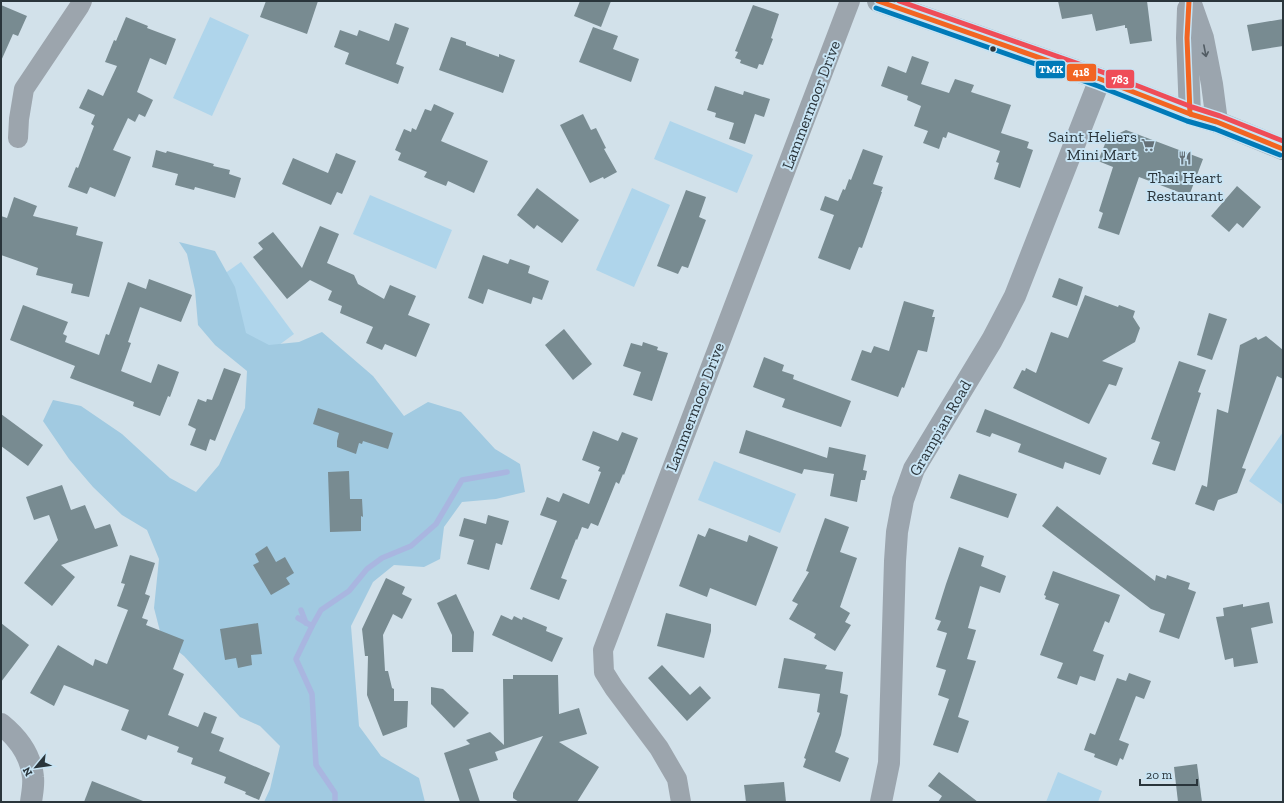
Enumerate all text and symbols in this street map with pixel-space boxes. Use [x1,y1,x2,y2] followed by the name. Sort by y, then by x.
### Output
[778,38,844,172] street label: Lammermoor Drive
[988,44,998,54] unlabelled marker
[1202,45,1210,58] one-way arrow
[1035,60,1066,79] line badge: TMK
[1039,63,1064,76] text: TMK
[1066,63,1097,82] line badge: 418
[1073,66,1089,79] text: 418
[1105,69,1135,89] line badge: 783
[1111,73,1129,86] text: 783
[1048,127,1137,164] place label: Saint Heliers Mini Mart
[1140,137,1156,153] supermarket icon: Saint Heliers Mini Mart
[1177,150,1193,166] restaurant icon: Thai Heart Restaurant
[1147,168,1223,205] place label: Thai Heart Restaurant
[662,340,728,474] street label: Lammermoor Drive
[905,377,975,479] street label: Grampian Road
[16,747,56,787] north arrow
[1140,761,1197,787] scale bar
[20,764,35,778] text: N
[1146,768,1173,782] text: 20 m

